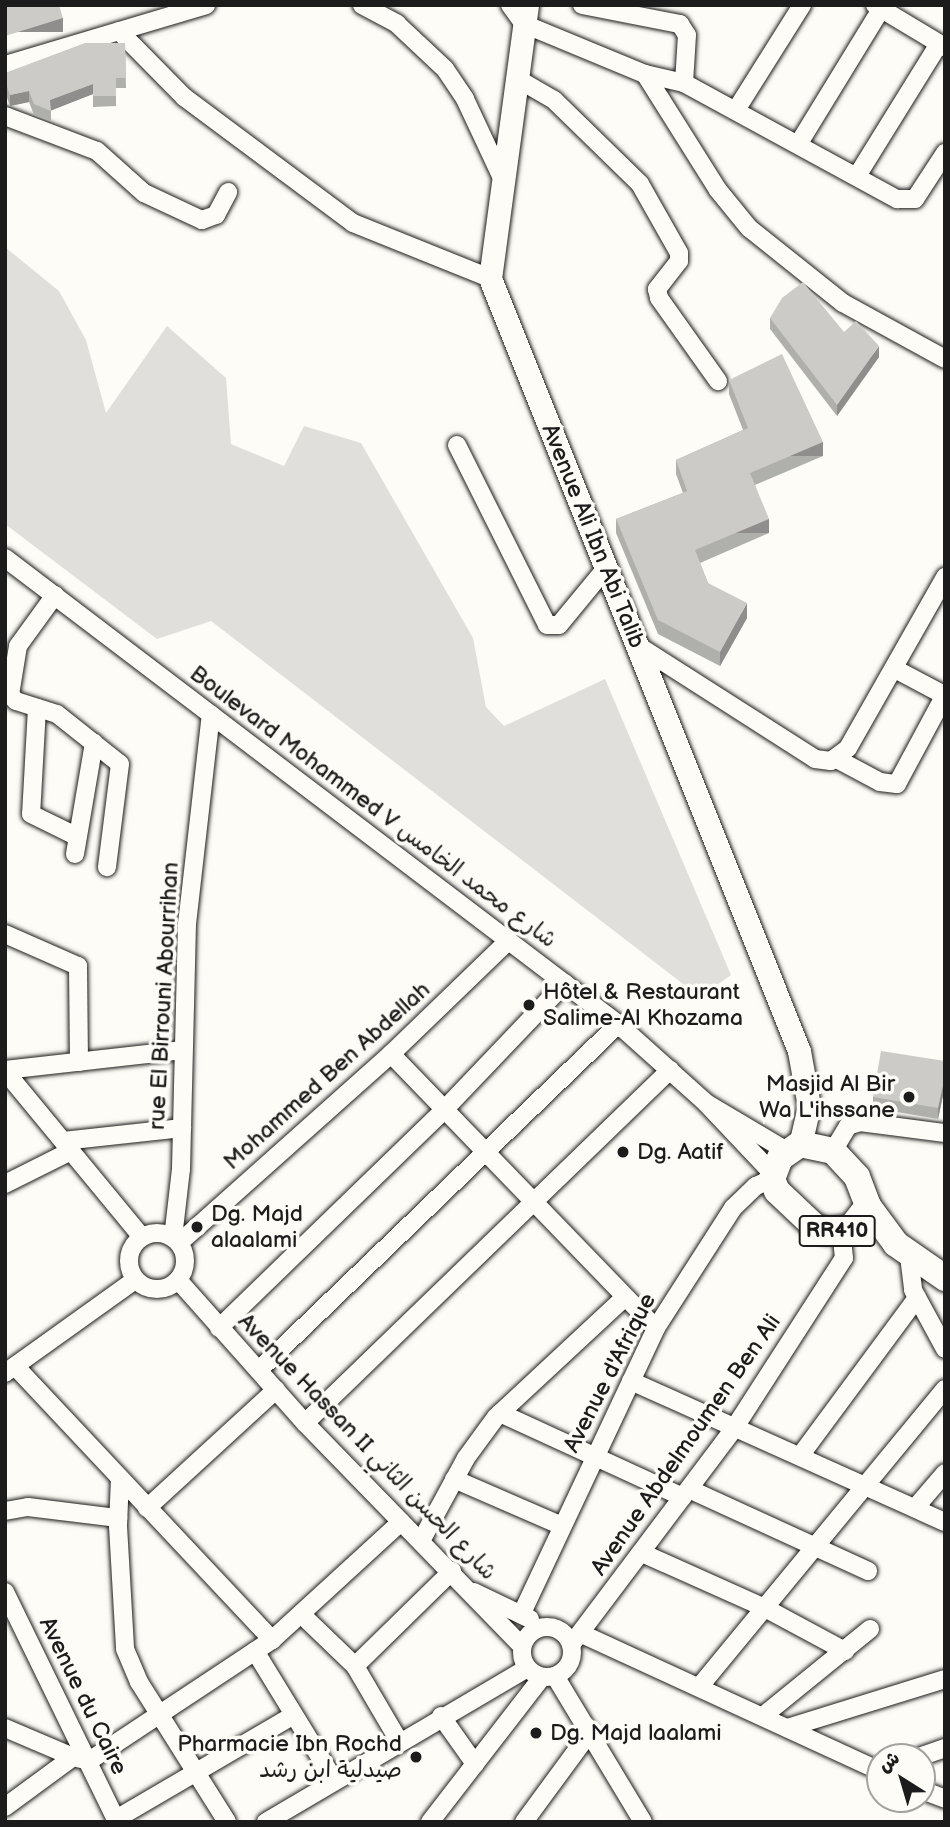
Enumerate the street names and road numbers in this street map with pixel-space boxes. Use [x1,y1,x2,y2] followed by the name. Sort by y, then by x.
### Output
[535,420,651,652] street label: Avenue Ali Ibn Abi Talib
[184,660,562,954] street label: Boulevard Mohammed V شارع محمد الخامس
[143,861,185,1131] street label: rue El Birrouni Abourrihan
[218,976,436,1176] street label: Mohammed Ben Abdellah
[798,1214,876,1248] road number: RR410
[558,1289,662,1457] street label: Avenue d'Afrique
[232,1308,502,1586] street label: Avenue Hassan II شارع الحسن الثاني
[585,1309,787,1581] street label: Avenue Abdelmoumen Ben Ali
[33,1613,133,1779] street label: Avenue du Caire

